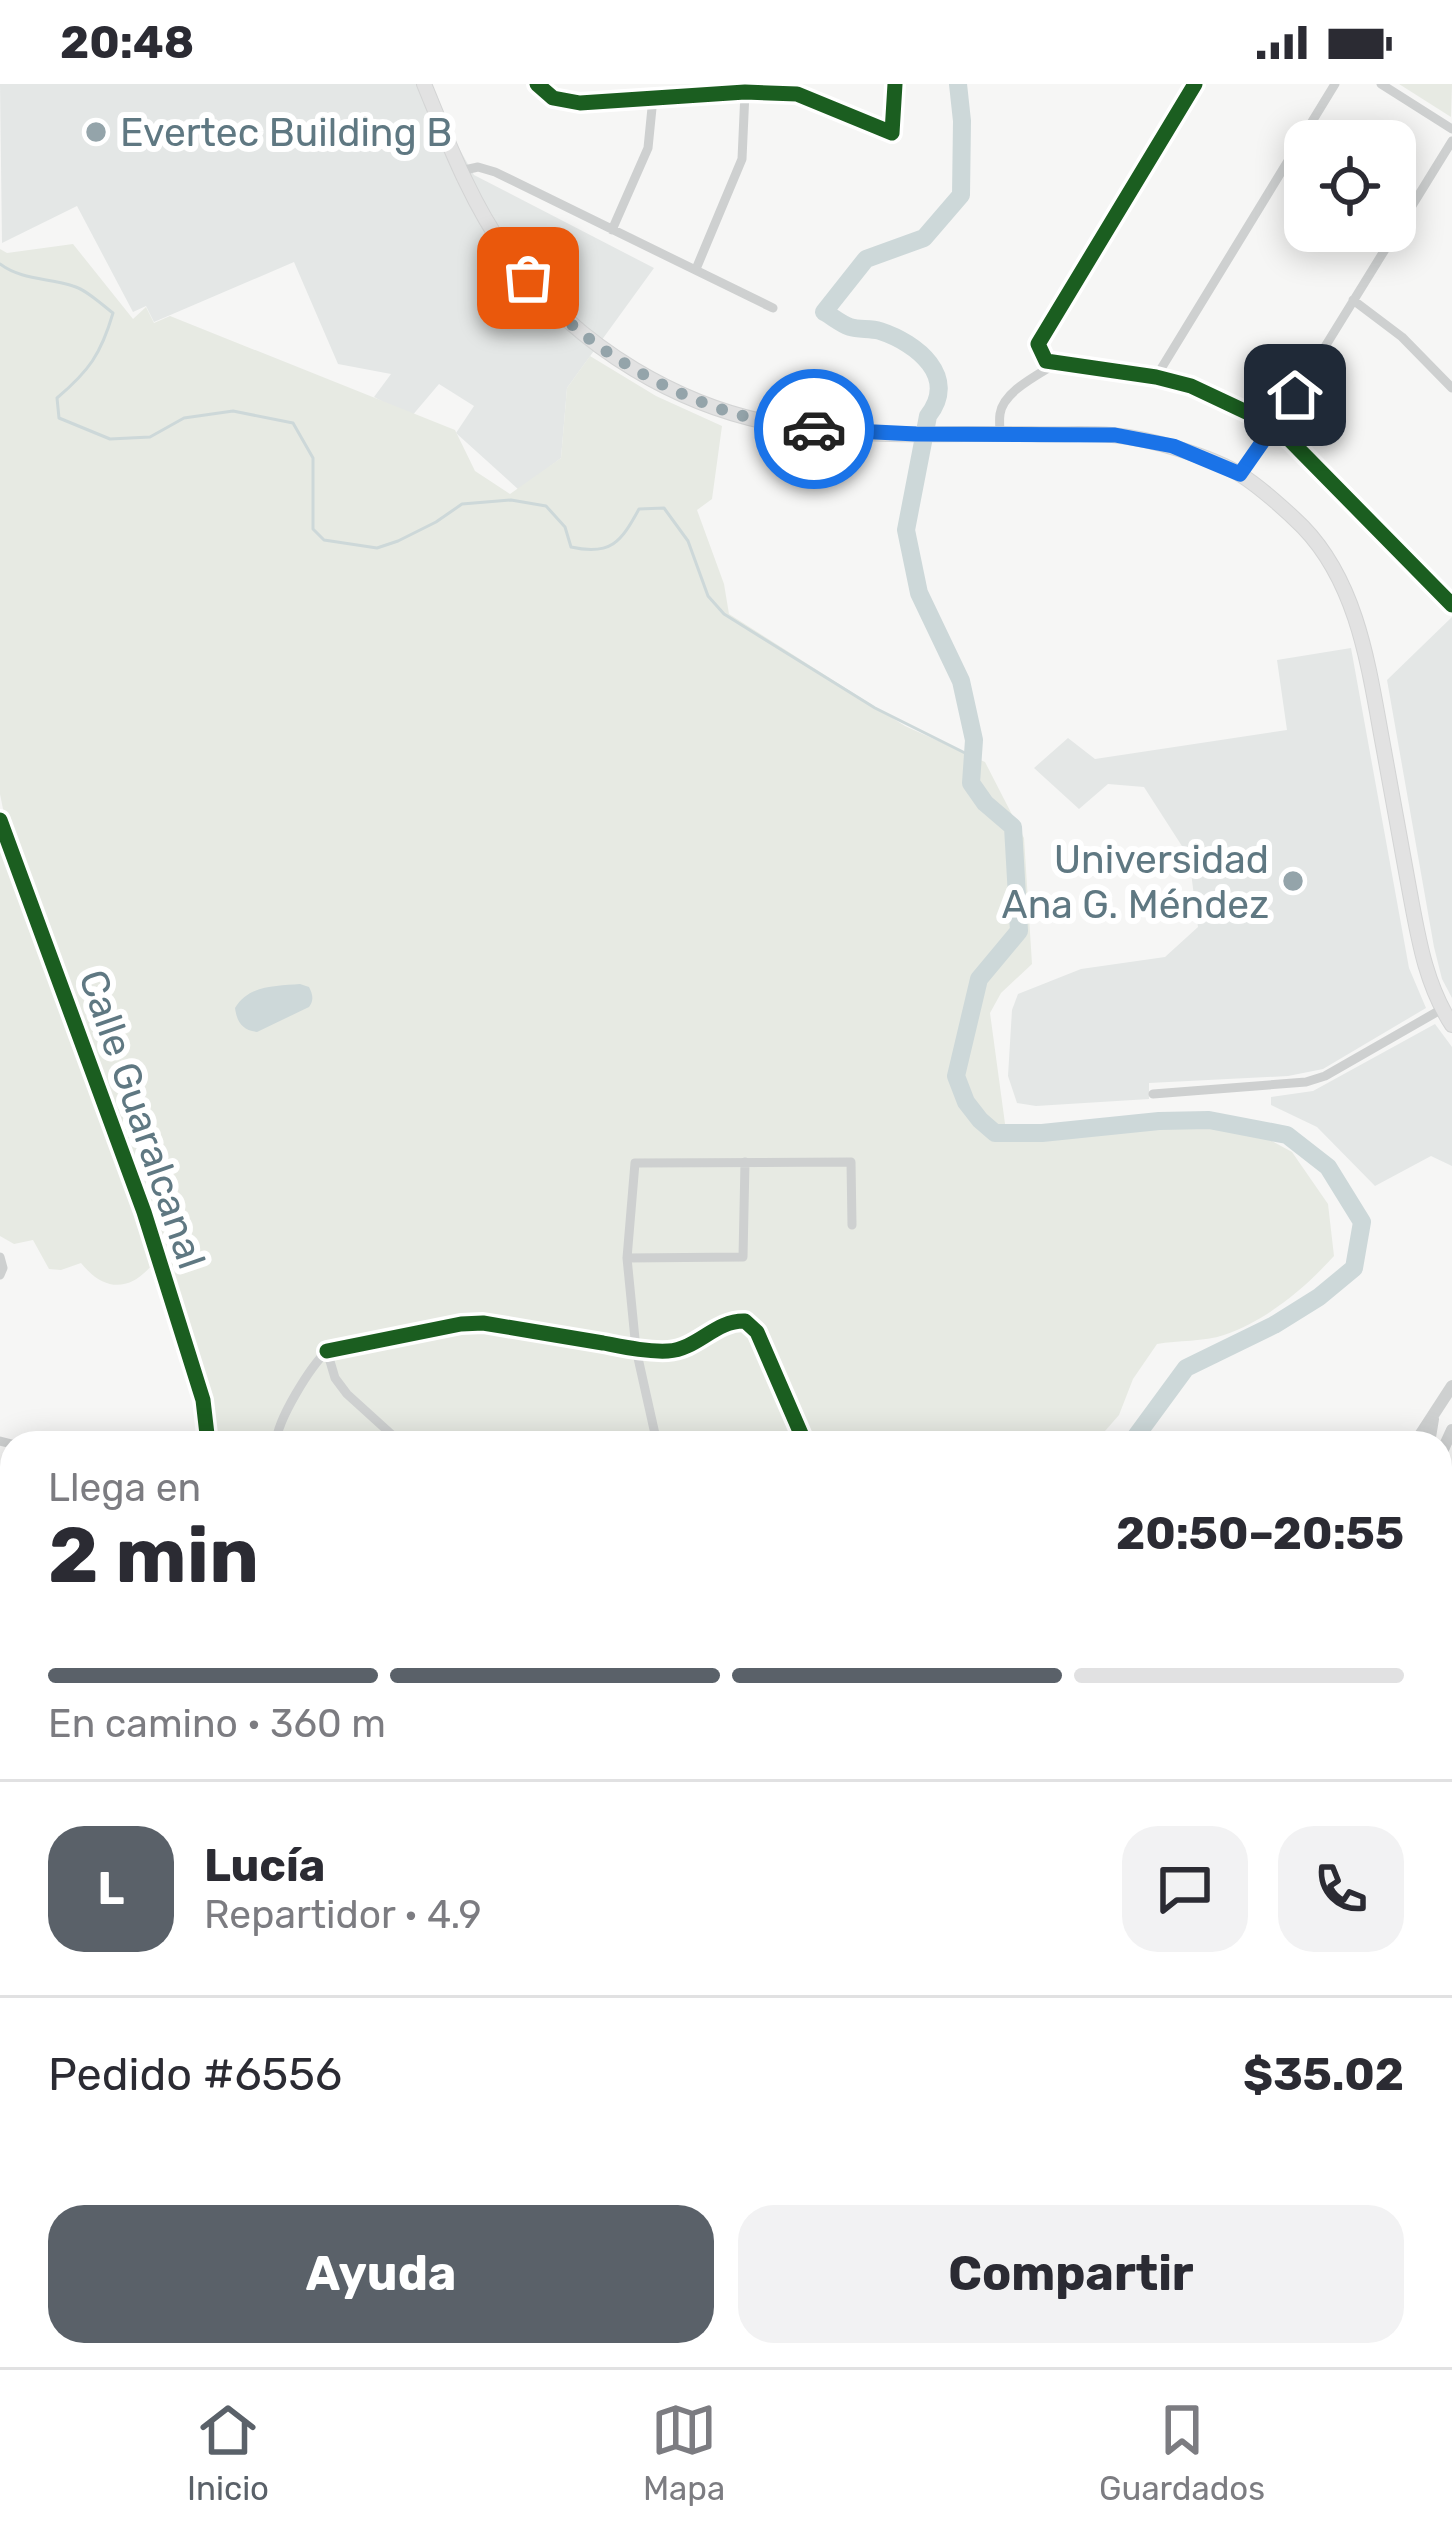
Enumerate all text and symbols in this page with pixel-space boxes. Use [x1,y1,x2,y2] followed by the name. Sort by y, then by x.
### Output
[60,16,194,69] text: 20:48
[120,110,452,156] place label: Evertec Building B
[83,119,109,145] marker: Evertec Building B
[1284,120,1416,252] map controls
[1284,120,1416,252] button: locate
[477,227,579,329] pin
[495,245,561,311] icon: bag
[1244,344,1346,446] pin
[1262,362,1328,428] icon: home
[754,369,874,489] courier
[781,396,847,462] icon: car
[1002,837,1269,928] place label: Universidad Ana G. Méndez
[1280,868,1306,894] marker: Universidad Ana G. Méndez
[69,964,215,1275] street label: Calle Guaralcanal
[48,1465,201,1511] text: Llega en
[1116,1507,1404,1560] text: 20:50–20:55
[48,1509,259,1602] text: 2 min
[48,1701,386,1747] text: En camino · 360 m
[1122,1826,1248,1952] button: chat
[1278,1826,1404,1952] button: phone
[204,1839,325,1892] text: Lucía
[98,1862,124,1915] text: L
[204,1892,482,1938] text: Repartidor · 4.9
[48,2048,342,2101] text: Pedido #6556
[1243,2048,1404,2101] text: $35.02
[48,2205,714,2343] button: Ayuda
[738,2205,1404,2343] button: Compartir
[187,2397,269,2508] tab: Inicio
[643,2397,725,2508] tab: Mapa
[1099,2397,1265,2508] tab: Guardados

